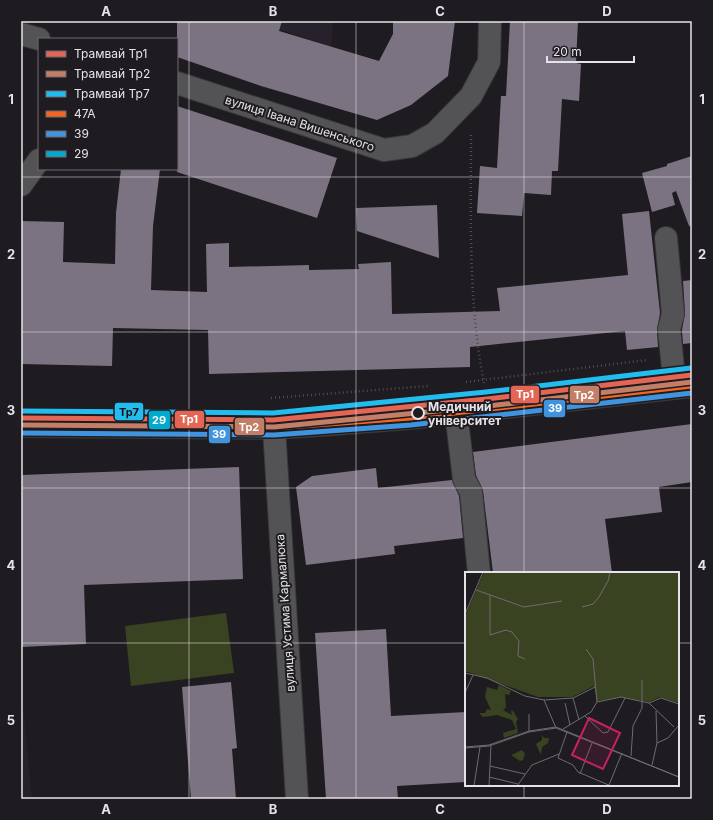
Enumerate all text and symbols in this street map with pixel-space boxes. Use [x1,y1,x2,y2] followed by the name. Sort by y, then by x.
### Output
[101,3,111,19] text: A
[269,3,278,19] text: B
[435,3,445,19] text: C
[602,3,612,19] text: D
[38,38,178,170] legend
[547,38,634,64] scale bar
[553,44,582,59] text: 20 m
[74,46,147,61] text: Трамвай Тр1
[74,66,150,81] text: Трамвай Тр2
[74,86,150,101] text: Трамвай Тр7
[8,91,14,107] text: 1
[699,91,705,107] text: 1
[223,92,377,154] street label: вулиця Івана Вишенського
[74,106,96,121] text: 47А
[74,126,89,141] text: 39
[74,146,89,161] text: 29
[7,246,15,262] text: 2
[698,246,706,262] text: 2
[510,385,540,404] line badge: Тр1
[569,385,600,404] line badge: Тр2
[516,387,534,401] text: Тр1
[574,388,594,402] text: Тр2
[428,399,501,428] place label: Медичний університет
[543,399,566,418] line badge: 39
[548,401,562,415] text: 39
[7,402,15,418] text: 3
[114,402,144,421] line badge: Тр7
[698,402,706,418] text: 3
[119,405,139,419] text: Тр7
[411,406,425,420] marker: Медичний університет
[148,410,171,430] line badge: 29
[174,410,205,429] line badge: Тр1
[180,412,198,426] text: Тр1
[152,413,166,427] text: 29
[234,417,265,436] line badge: Тр2
[239,420,259,434] text: Тр2
[208,425,231,444] line badge: 39
[212,427,226,441] text: 39
[272,534,298,692] street label: вулиця Устима Кармалюка
[7,557,16,573] text: 4
[698,557,707,573] text: 4
[465,572,679,786] inset map
[7,712,15,728] text: 5
[698,712,706,728] text: 5
[101,801,111,817] text: A
[269,801,278,817] text: B
[435,801,445,817] text: C
[602,801,612,817] text: D

